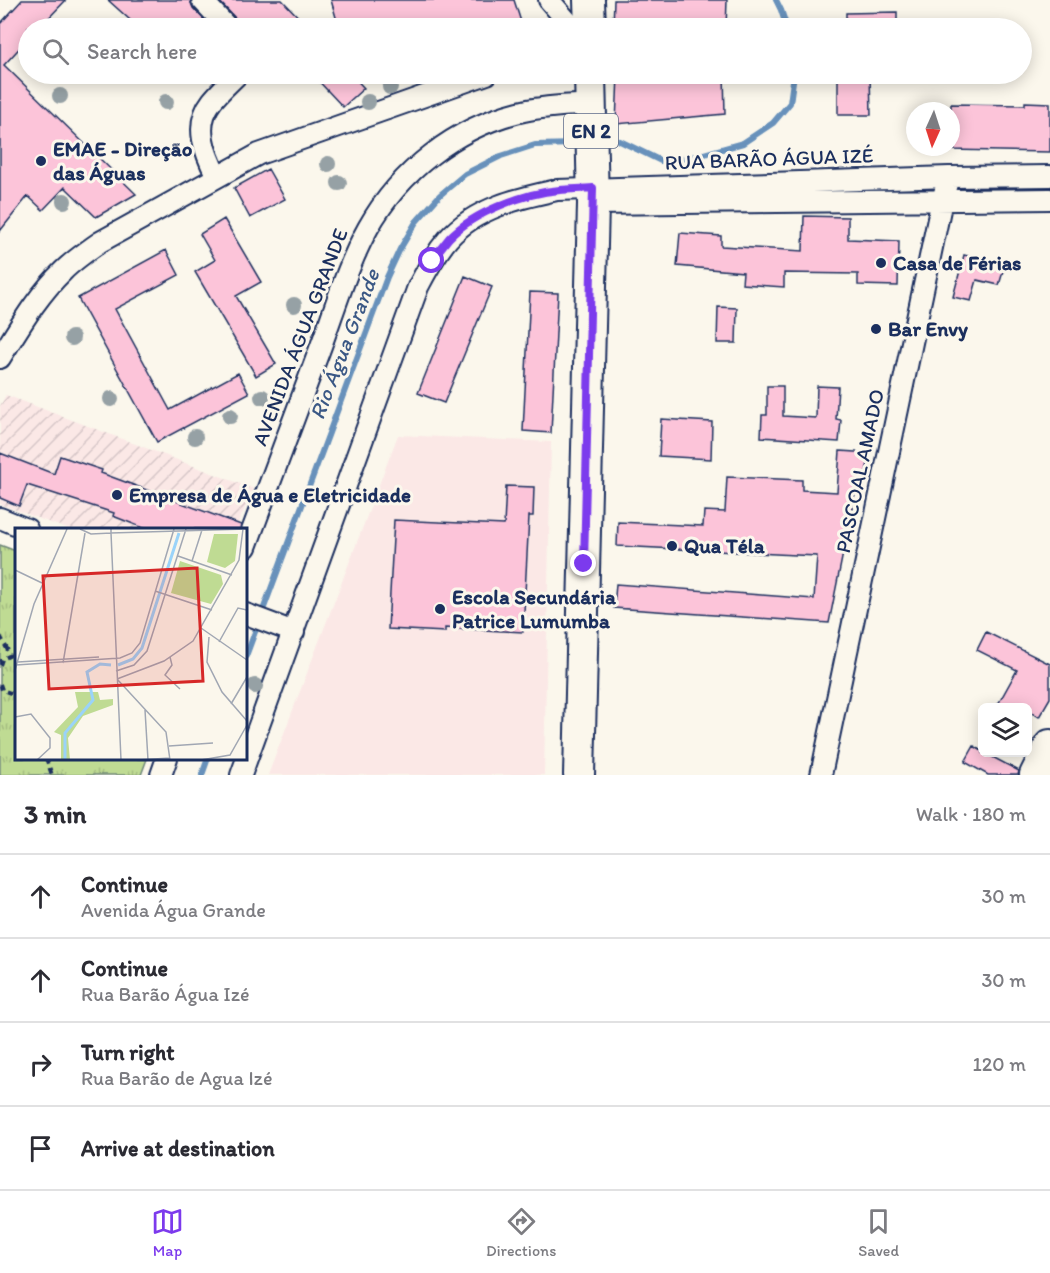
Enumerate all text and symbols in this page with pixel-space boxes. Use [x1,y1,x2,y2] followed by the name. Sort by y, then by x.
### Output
[18,18,1032,84] search box
[39,35,72,68] icon: search
[87,38,197,65] text: Search here
[906,102,960,156] north arrow
[564,114,618,148] road number: EN 2
[53,136,193,186] place label: EMAE - Direção das Águas
[664,142,874,175] street label: RUA BARÃO ÁGUA IZÉ
[34,154,48,168] marker: EMAE - Direção das Águas
[247,224,353,449] street label: AVENIDA ÁGUA GRANDE
[418,247,444,273] route start
[893,250,1021,275] place label: Casa de Férias
[874,256,888,270] marker: Casa de Férias
[303,264,386,423] water label: Rio Água Grande
[888,316,968,342] place label: Bar Envy
[869,322,883,336] marker: Bar Envy
[830,387,889,555] street label: PASCOAL AMADO
[129,482,411,508] place label: Empresa de Água e Eletricidade
[110,488,124,502] marker: Empresa de Água e Eletricidade
[15,528,248,760] inset map
[684,533,766,558] place label: Qua Téla
[665,539,679,553] marker: Qua Téla
[570,550,596,576] route end
[452,584,617,633] place label: Escola Secundária Patrice Lumumba
[433,602,447,616] marker: Escola Secundária Patrice Lumumba
[978,703,1032,757] map controls
[978,703,1032,757] button: layers
[24,798,86,830] text: 3 min
[916,802,1026,826] text: Walk · 180 m
[81,871,168,898] text: Continue
[24,880,57,913] icon: ahead
[981,884,1026,908] text: 30 m
[81,898,266,922] text: Avenida Água Grande
[81,955,168,982] text: Continue
[24,964,57,997] icon: ahead
[981,968,1026,992] text: 30 m
[81,982,250,1006] text: Rua Barão Água Izé
[81,1039,175,1066] text: Turn right
[24,1048,57,1081] icon: right
[973,1052,1026,1076] text: 120 m
[81,1066,272,1090] text: Rua Barão de Agua Izé
[24,1132,57,1165] icon: arrive
[81,1135,275,1162] text: Arrive at destination
[151,1205,184,1260] tab: Map
[486,1205,556,1260] tab: Directions
[858,1205,899,1260] tab: Saved

